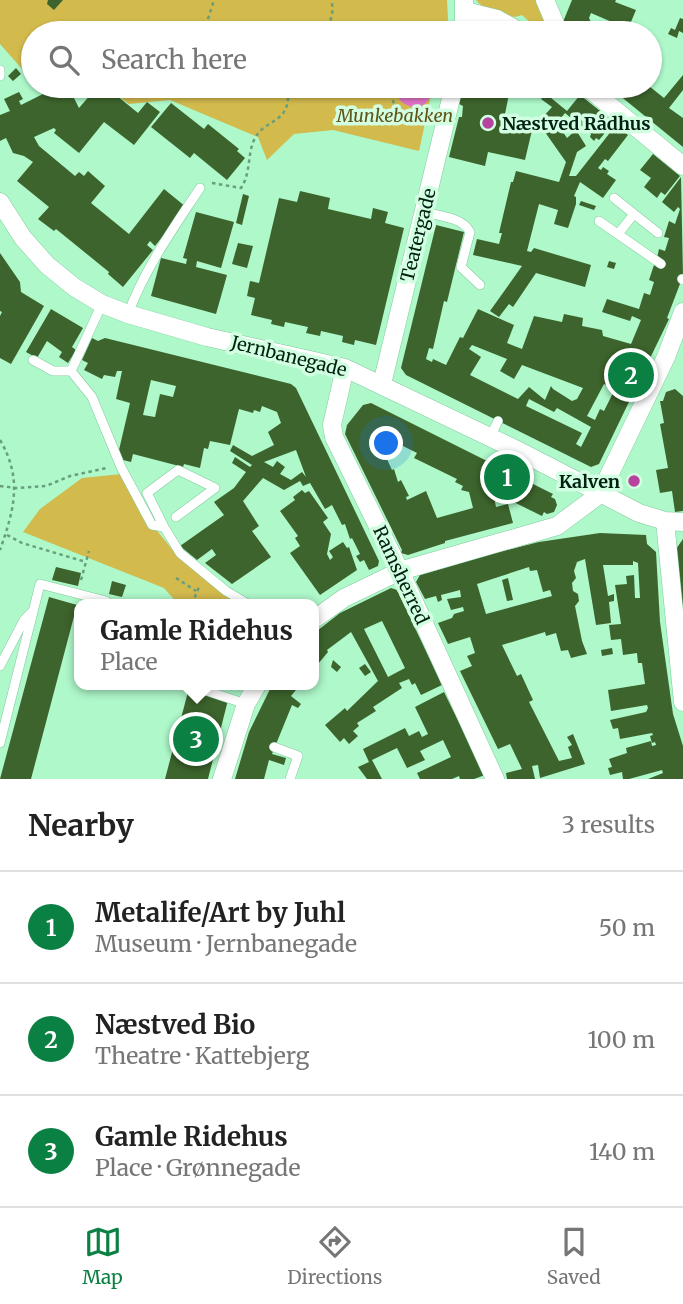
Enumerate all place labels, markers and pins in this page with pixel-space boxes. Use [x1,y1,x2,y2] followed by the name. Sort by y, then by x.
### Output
[502,112,650,135] place label: Næstved Rådhus
[480,115,496,131] marker: Næstved Rådhus
[608,349,654,401] pin: 2
[484,451,530,503] pin: 1
[559,470,620,493] place label: Kalven
[626,473,642,489] marker: Kalven
[173,713,219,765] pin: 3

